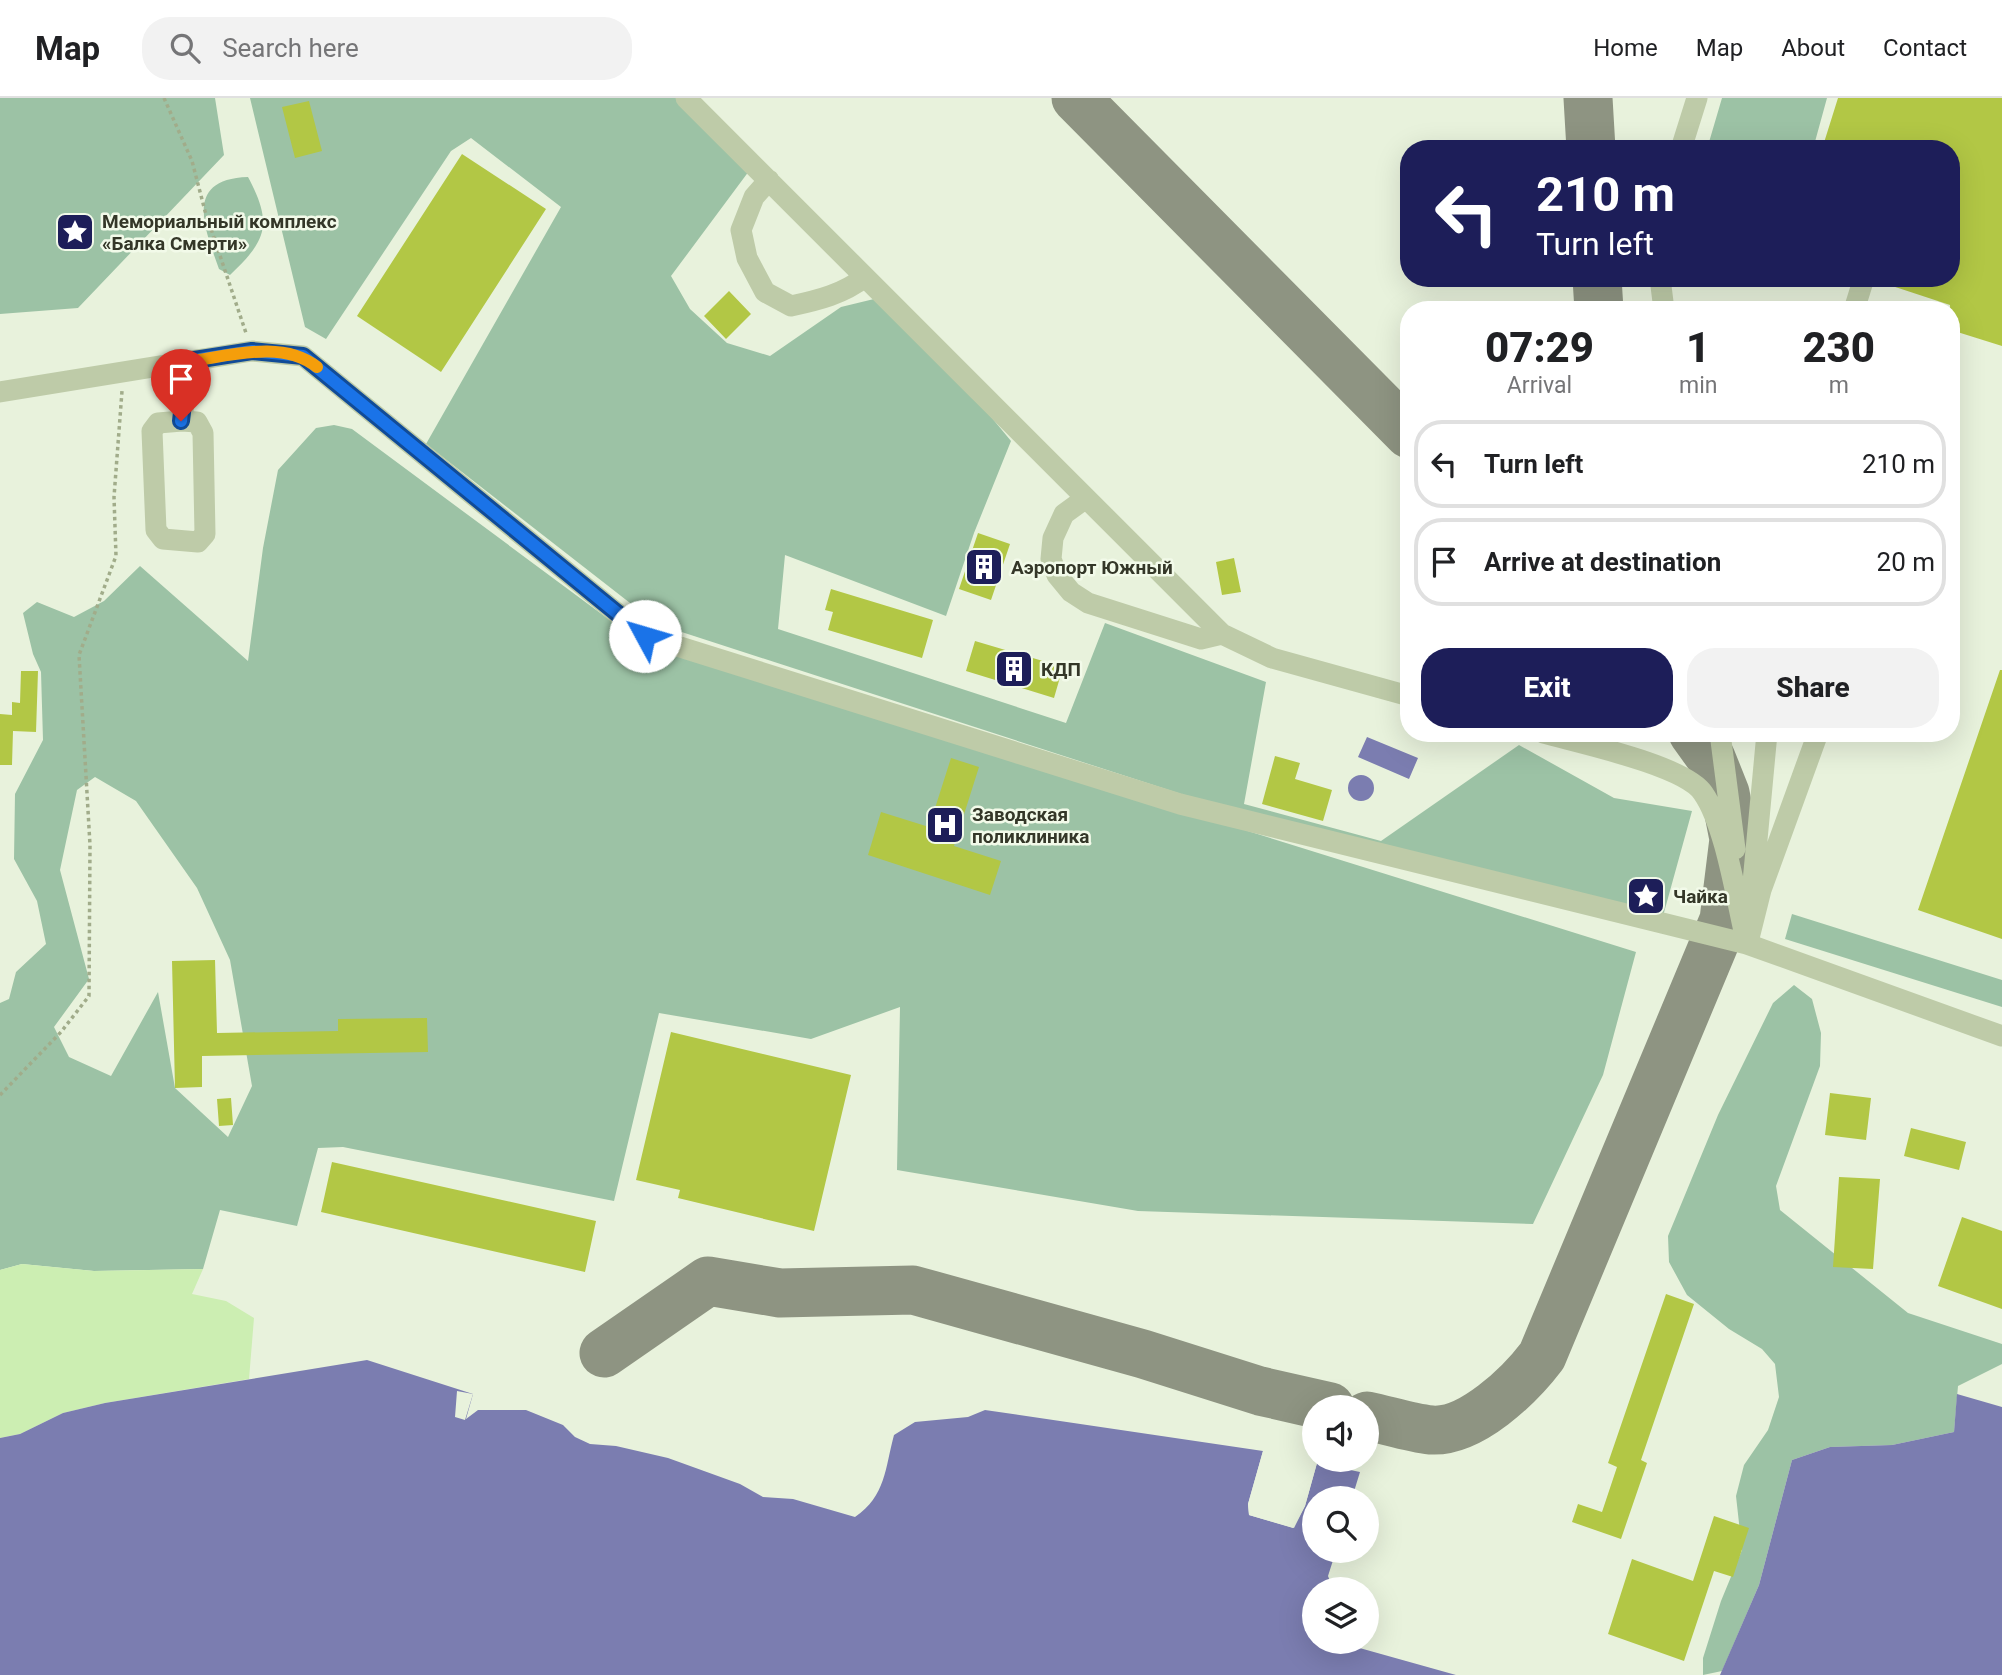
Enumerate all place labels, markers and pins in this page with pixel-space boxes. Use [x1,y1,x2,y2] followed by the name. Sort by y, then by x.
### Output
[102,210,337,255] place label: Мемориальный комплекс «Балка Смерти»
[54,211,96,253] place icon: Мемориальный комплекс «Балка Смерти»
[151,349,211,421] pin
[963,546,1005,588] building icon: Аэропорт Южный
[1011,556,1173,579] place label: Аэропорт Южный
[993,648,1035,690] building icon: КДП
[1041,658,1081,681] place label: КДП
[972,803,1089,848] place label: Заводская поликлиника
[924,804,966,846] hospital icon: Заводская поликлиника
[1625,875,1667,917] place icon: Чайка
[1673,885,1728,908] place label: Чайка

